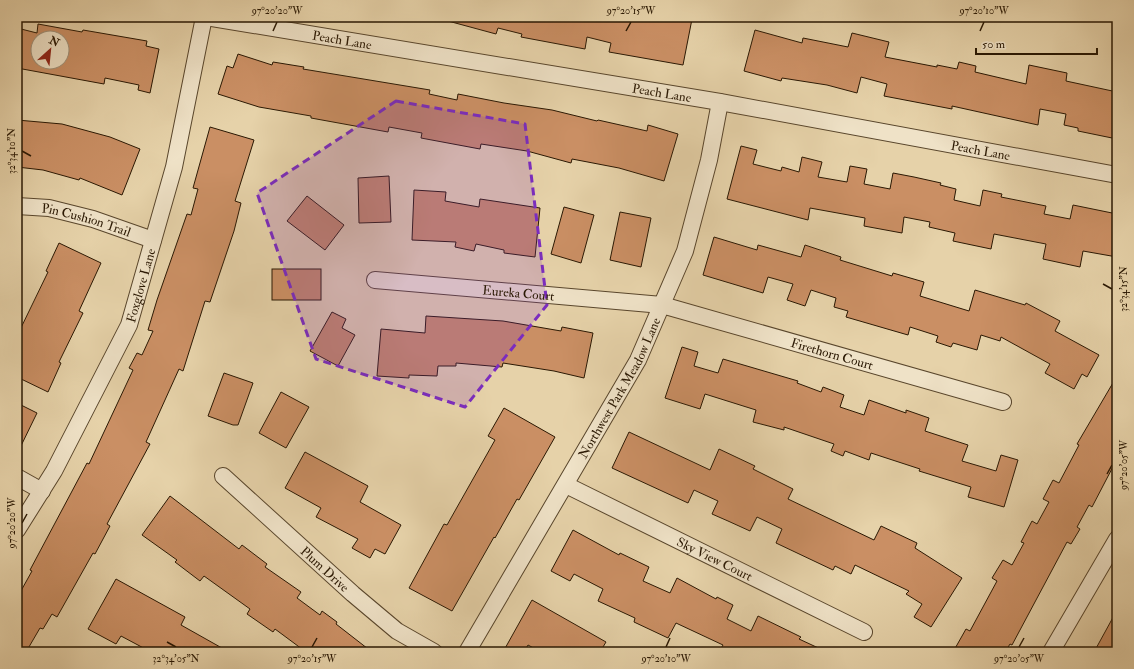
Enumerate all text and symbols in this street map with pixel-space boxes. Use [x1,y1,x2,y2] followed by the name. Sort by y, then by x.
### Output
[251,5,303,17] text: 97°20'20"W
[606,5,656,17] text: 97°20'15"W
[958,5,1009,17] text: 97°20'10"W
[311,28,373,53] street label: Peach Lane
[30,30,70,70] north arrow
[976,30,1097,56] scale bar
[46,33,63,50] text: N
[982,37,1006,52] text: 50 m
[631,81,693,106] street label: Peach Lane
[6,128,18,174] text: 32°34'10"N
[950,138,1012,164] street label: Peach Lane
[41,201,133,241] street label: Pin Cushion Trail
[123,246,160,324] street label: Foxglove Lane
[1118,266,1130,312] text: 32°34'15"N
[482,282,555,305] street label: Eureka Court
[575,315,665,462] street label: Northwest Park Meadow Lane
[789,335,875,374] street label: Firethorn Court
[1118,439,1130,491] text: 97°20'05"W
[6,497,18,549] text: 97°20'20"W
[674,534,755,585] street label: Sky View Court
[297,543,353,596] street label: Plum Drive
[152,653,200,665] text: 32°34'05"N
[287,653,337,665] text: 97°20'15"W
[640,653,691,665] text: 97°20'10"W
[993,653,1045,665] text: 97°20'05"W

